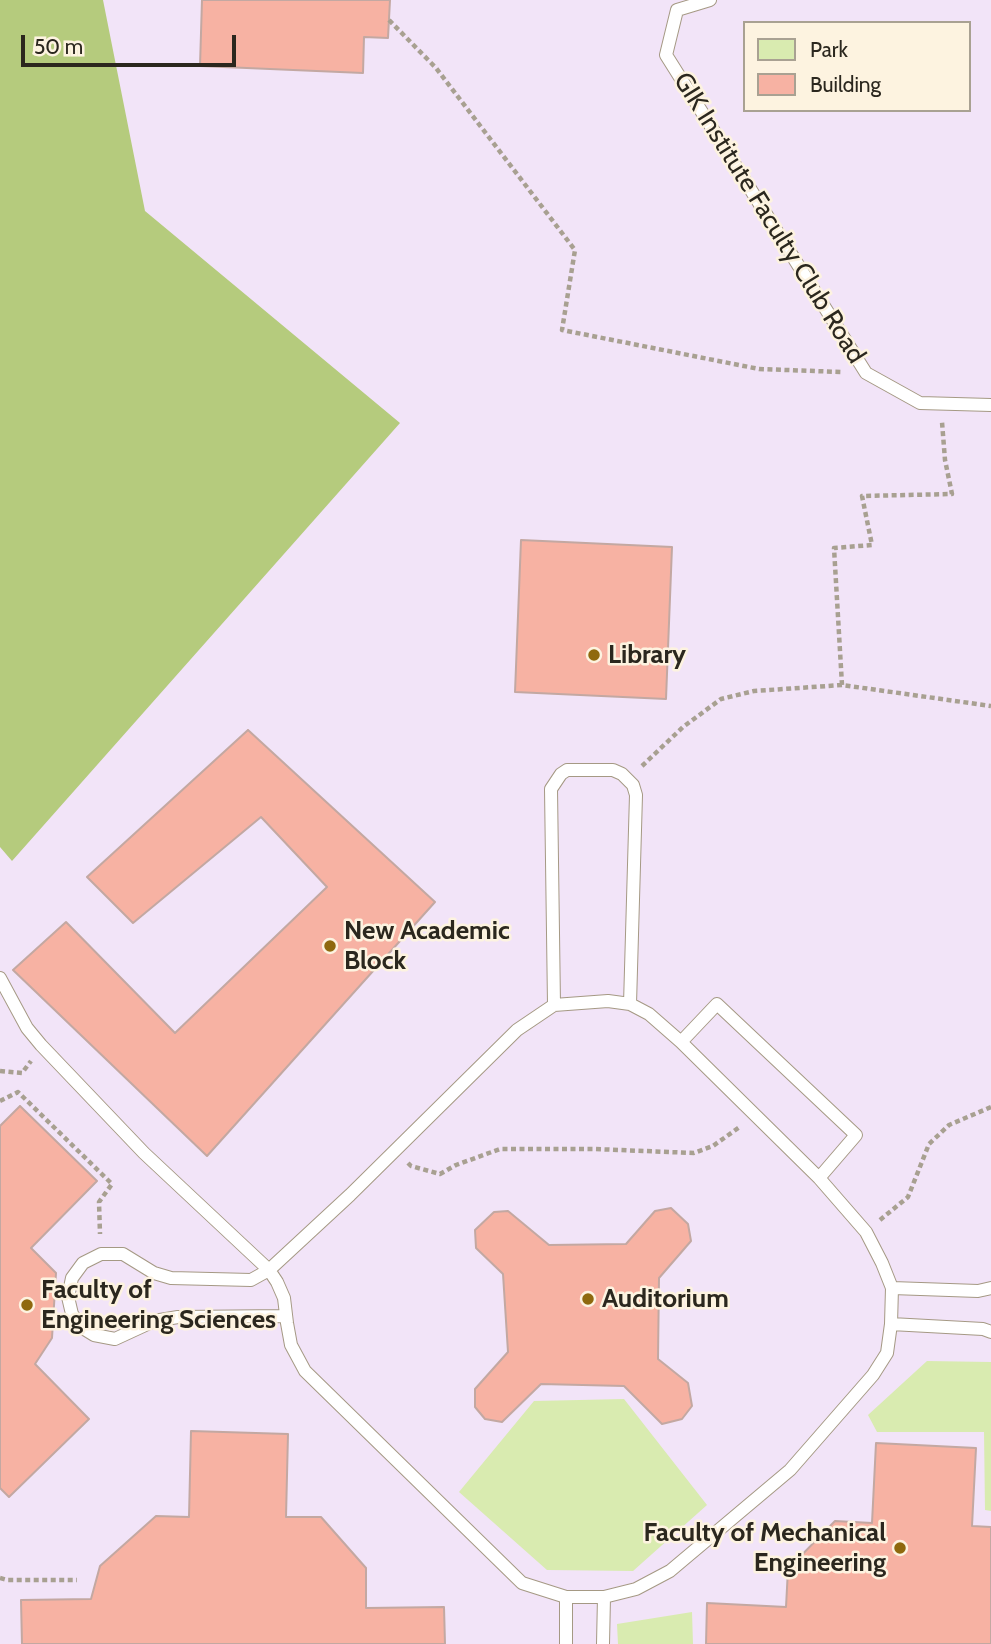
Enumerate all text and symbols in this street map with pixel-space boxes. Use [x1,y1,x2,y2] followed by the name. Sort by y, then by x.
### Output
[24,21,240,65] scale bar
[743,21,970,112] legend
[34,34,83,59] text: 50 m
[810,37,848,62] text: Park
[666,67,872,369] street label: GIK Institute Faculty Club Road
[810,72,881,97] text: Building
[608,639,686,671] place label: Library
[586,647,602,663] marker: Library
[344,915,510,976] place label: New Academic Block
[322,938,338,954] marker: New Academic Block
[41,1274,276,1336] place label: Faculty of Engineering Sciences
[602,1283,729,1315] place label: Auditorium
[580,1291,596,1307] marker: Auditorium
[19,1297,35,1313] marker: Faculty of Engineering Sciences
[643,1517,886,1578] place label: Faculty of Mechanical Engineering
[892,1540,908,1556] marker: Faculty of Mechanical Engineering

